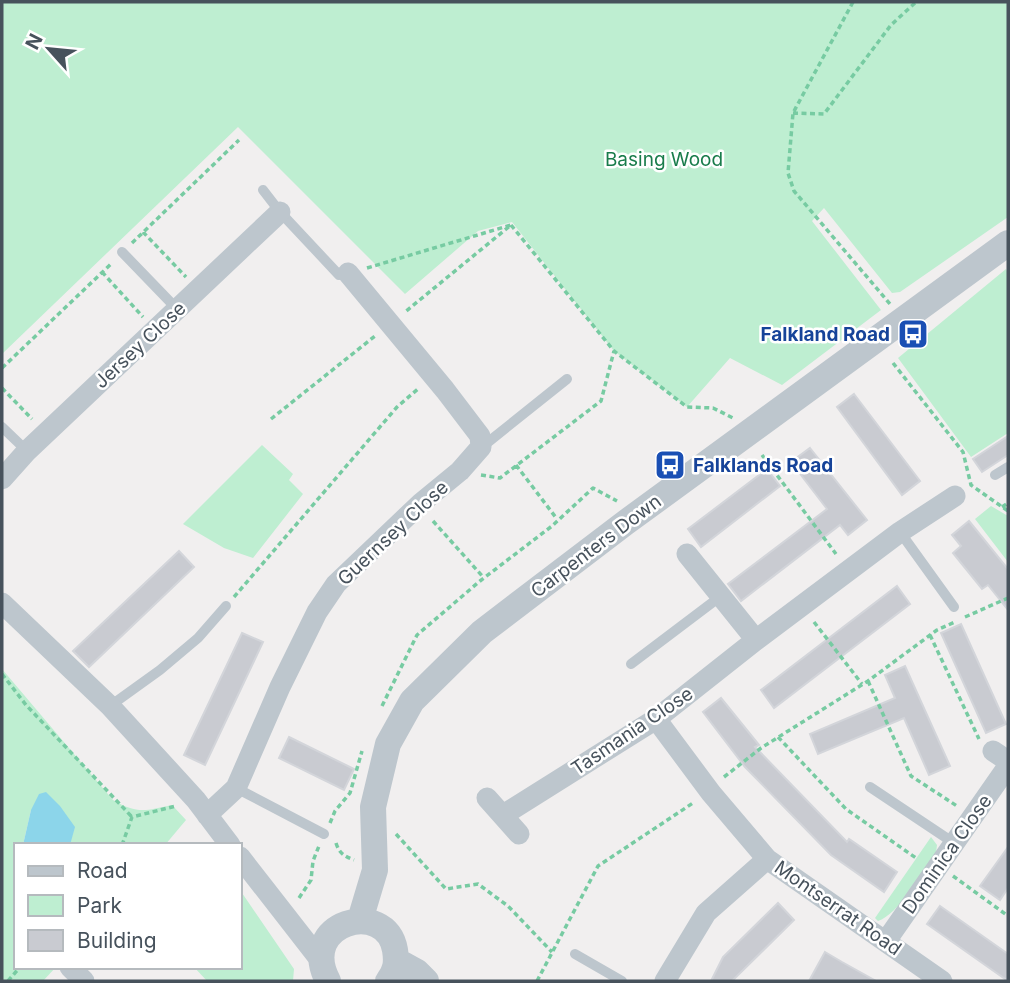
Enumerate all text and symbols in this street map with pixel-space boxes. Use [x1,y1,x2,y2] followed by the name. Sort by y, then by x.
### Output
[14,14,84,84] north arrow
[21,30,48,53] text: N
[605,148,723,171] park label: Basing Wood
[89,297,191,393] street label: Jersey Close
[896,317,930,351] bus stop icon: Falkland Road
[760,323,890,346] place label: Falkland Road
[653,448,687,482] bus stop icon: Falklands Road
[693,454,833,477] place label: Falklands Road
[333,476,453,590] street label: Guernsey Close
[526,490,666,602] street label: Carpenters Down
[567,682,697,780] street label: Tasmania Close
[897,790,997,918] street label: Dominica Close
[14,843,242,969] legend
[770,856,906,960] street label: Montserrat Road
[77,858,128,883] text: Road
[77,893,122,918] text: Park
[77,928,157,953] text: Building

